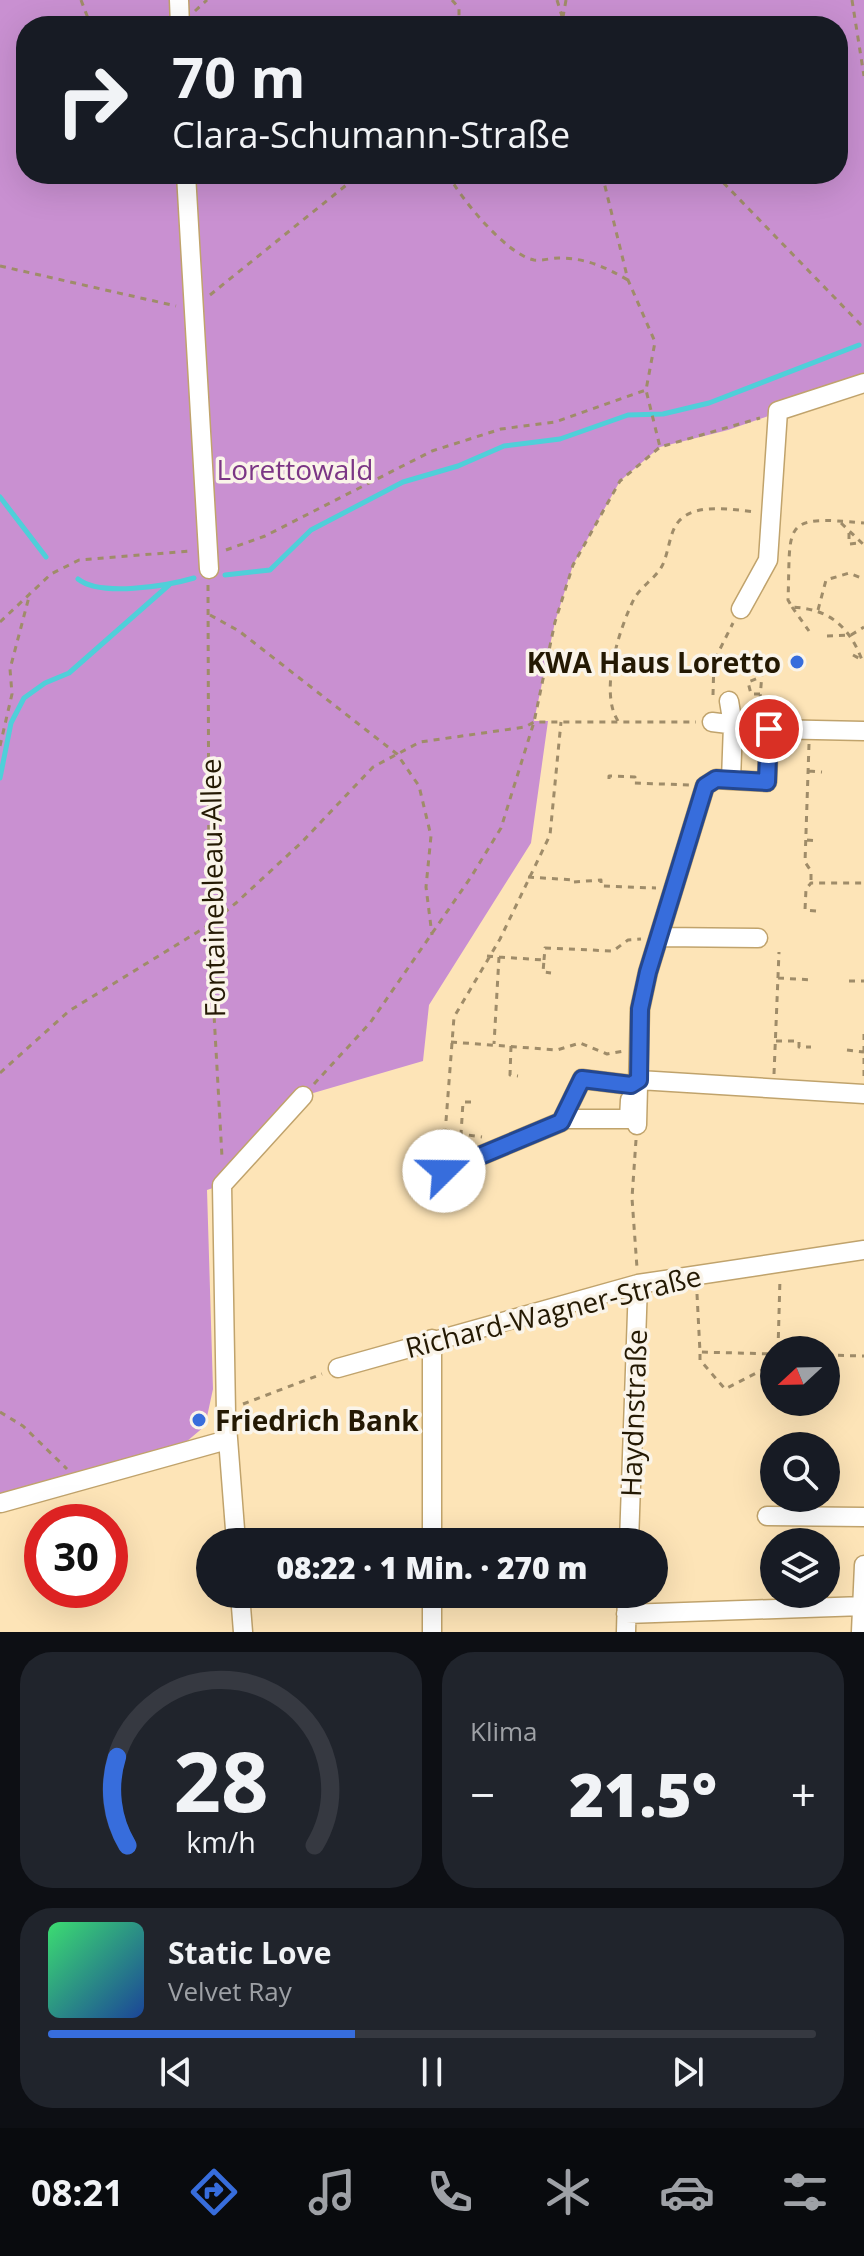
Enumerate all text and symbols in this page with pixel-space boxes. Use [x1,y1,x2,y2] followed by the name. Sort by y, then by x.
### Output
[172,38,306,114] text: 70 m
[40,48,144,152] icon: right
[172,110,570,159] text: Clara-Schumann-Straße
[217,450,373,488] park label: Lorettowald
[527,643,781,681] place label: KWA Haus Loretto
[788,653,806,671] marker: KWA Haus Loretto
[735,695,803,763] pin
[747,707,791,751] icon: arrive
[191,758,233,1018] street label: Fontainebleau-Allee
[402,1129,486,1213] position arrow
[401,1256,705,1366] street label: Richard-Wagner-Straße
[611,1328,655,1498] street label: Haydnstraße
[760,1336,840,1416] north arrow
[760,1336,840,1608] map controls
[215,1401,419,1439] place label: Friedrich Bank
[190,1411,208,1429] marker: Friedrich Bank
[760,1432,840,1512] button: search
[24,1504,128,1608] speed limit sign: 30
[760,1528,840,1608] button: layers
[277,1547,587,1588] text: 08:22 · 1 Min. · 270 m
[470,1713,538,1749] text: Klima
[173,1723,269,1836] text: 28
[569,1753,717,1835] text: 21.5°
[470,1764,495,1824] text: −
[791,1764,816,1824] text: +
[186,1822,256,1861] text: km/h
[168,1932,331,1973] text: Static Love
[168,1973,292,2009] text: Velvet Ray
[154,2050,198,2094] icon: previous
[410,2050,454,2094] icon: pause
[666,2050,710,2094] icon: next
[186,2164,242,2220] icon: directions
[304,2164,360,2220] icon: music
[422,2164,478,2220] icon: phone
[540,2164,596,2220] icon: climate
[659,2164,715,2220] icon: car
[777,2164,833,2220] icon: filters
[31,2168,124,2217] text: 08:21

